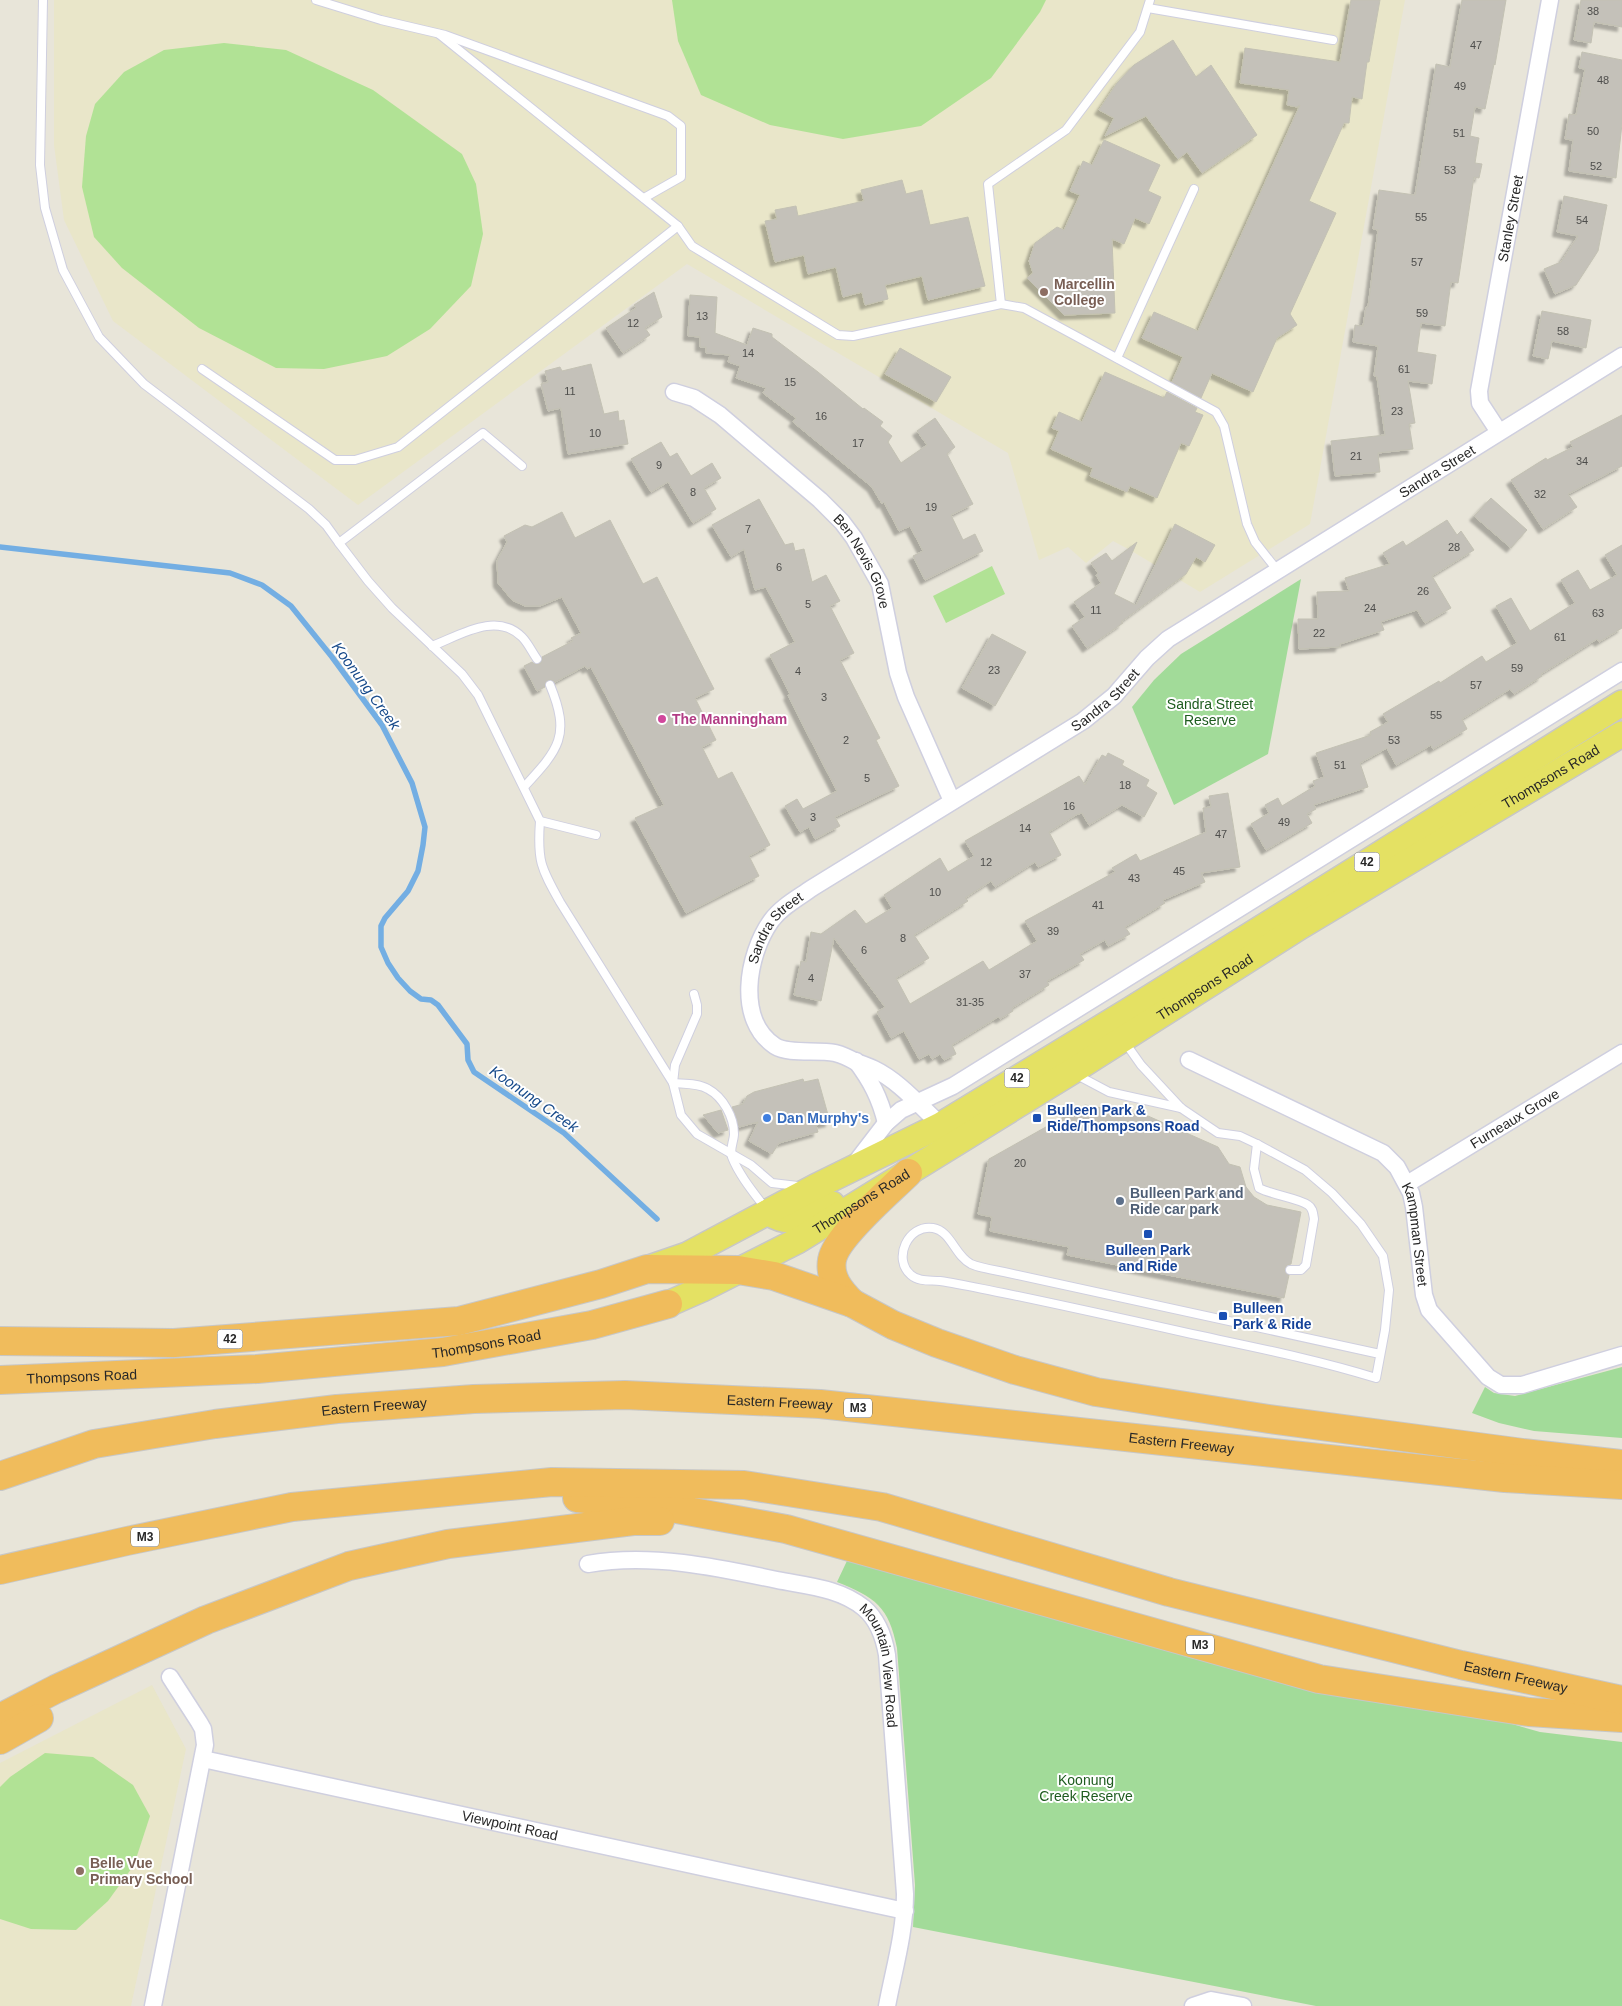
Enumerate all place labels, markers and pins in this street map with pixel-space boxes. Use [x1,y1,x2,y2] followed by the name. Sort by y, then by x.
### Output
[1054,276,1115,308] place label: Marcellin College
[1038,286,1050,298] marker: Marcellin College
[672,711,787,727] place label: The Manningham
[656,713,668,725] marker: The Manningham
[1047,1102,1199,1134] place label: Bulleen Park & Ride/Thompsons Road
[777,1110,869,1126] place label: Dan Murphy's
[761,1112,773,1124] marker: Dan Murphy's
[1031,1112,1043,1124] marker: Bulleen Park & Ride/Thompsons Road
[1130,1185,1244,1217] place label: Bulleen Park and Ride car park
[1114,1195,1126,1207] marker: Bulleen Park and Ride car park
[1142,1228,1154,1240] marker: Bulleen Park and Ride
[1106,1242,1191,1274] place label: Bulleen Park and Ride
[1233,1300,1312,1332] place label: Bulleen Park & Ride
[1217,1310,1229,1322] marker: Bulleen Park & Ride
[90,1855,193,1887] place label: Belle Vue Primary School
[74,1865,86,1877] marker: Belle Vue Primary School

